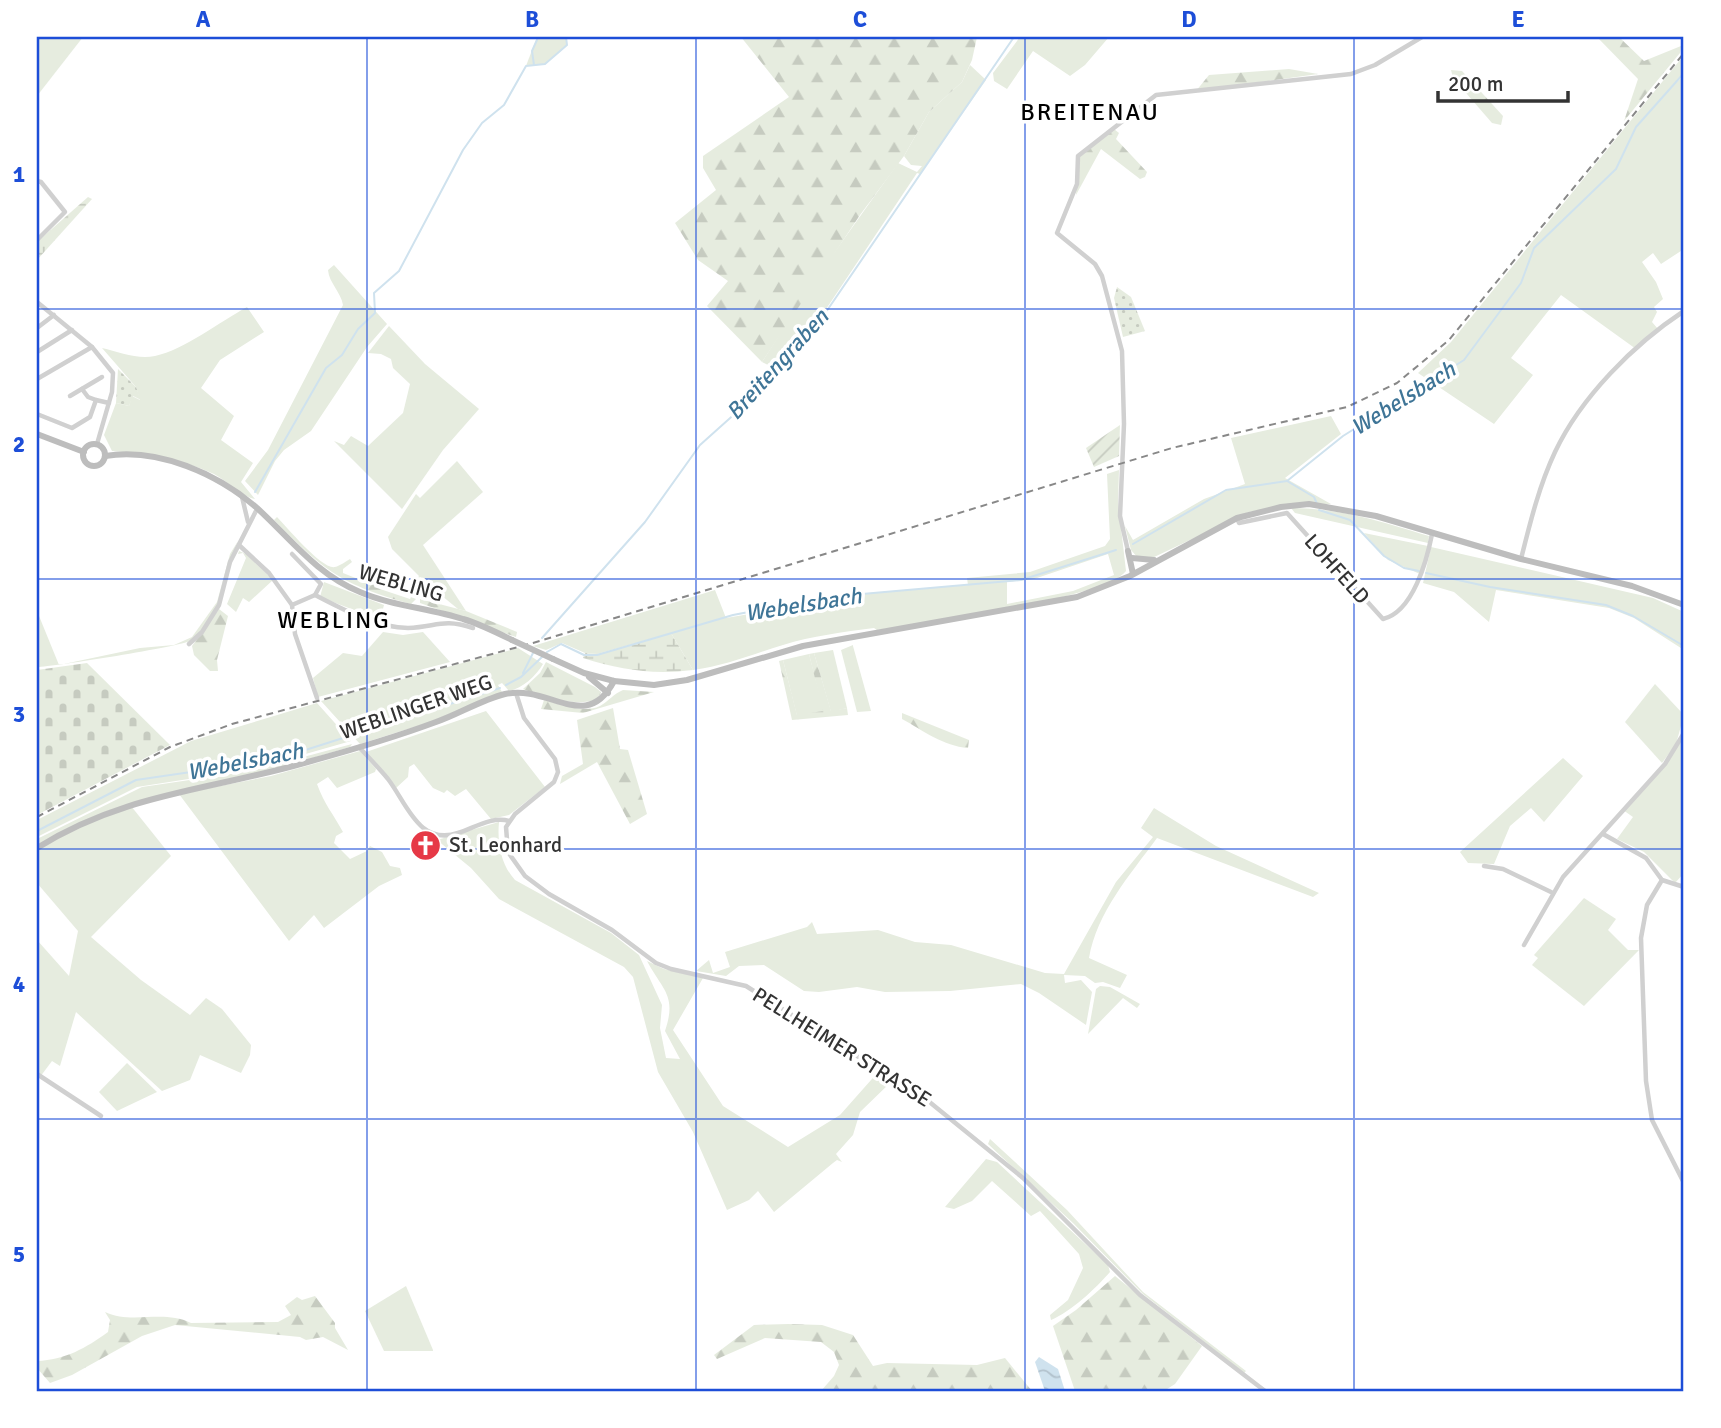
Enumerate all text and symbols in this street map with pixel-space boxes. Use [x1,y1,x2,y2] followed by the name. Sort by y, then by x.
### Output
[196,5,211,34] text: A
[525,5,539,34] text: B
[853,5,867,34] text: C
[1181,5,1197,34] text: D
[1511,5,1525,34] text: E
[1438,60,1567,104] scale bar
[1448,71,1503,97] text: 200 m
[1020,97,1160,127] district label: BREITENAU
[13,160,25,189] text: 1
[720,302,836,426] water label: Breitengraben
[1346,354,1462,442] water label: Webelsbach
[13,430,25,459] text: 2
[1299,529,1375,609] street label: LOHFELD
[356,558,446,608] street label: WEBLING
[743,581,865,628] water label: Webelsbach
[277,605,391,635] district label: WEBLING
[336,669,496,745] street label: WEBLINGER WEG
[13,700,25,729] text: 3
[185,736,307,787] water label: Webelsbach
[409,828,443,862] church icon: St. Leonhard
[449,832,562,858] place label: St. Leonhard
[13,970,25,999] text: 4
[748,981,936,1113] street label: PELLHEIMER STRASSE
[13,1240,25,1269] text: 5

